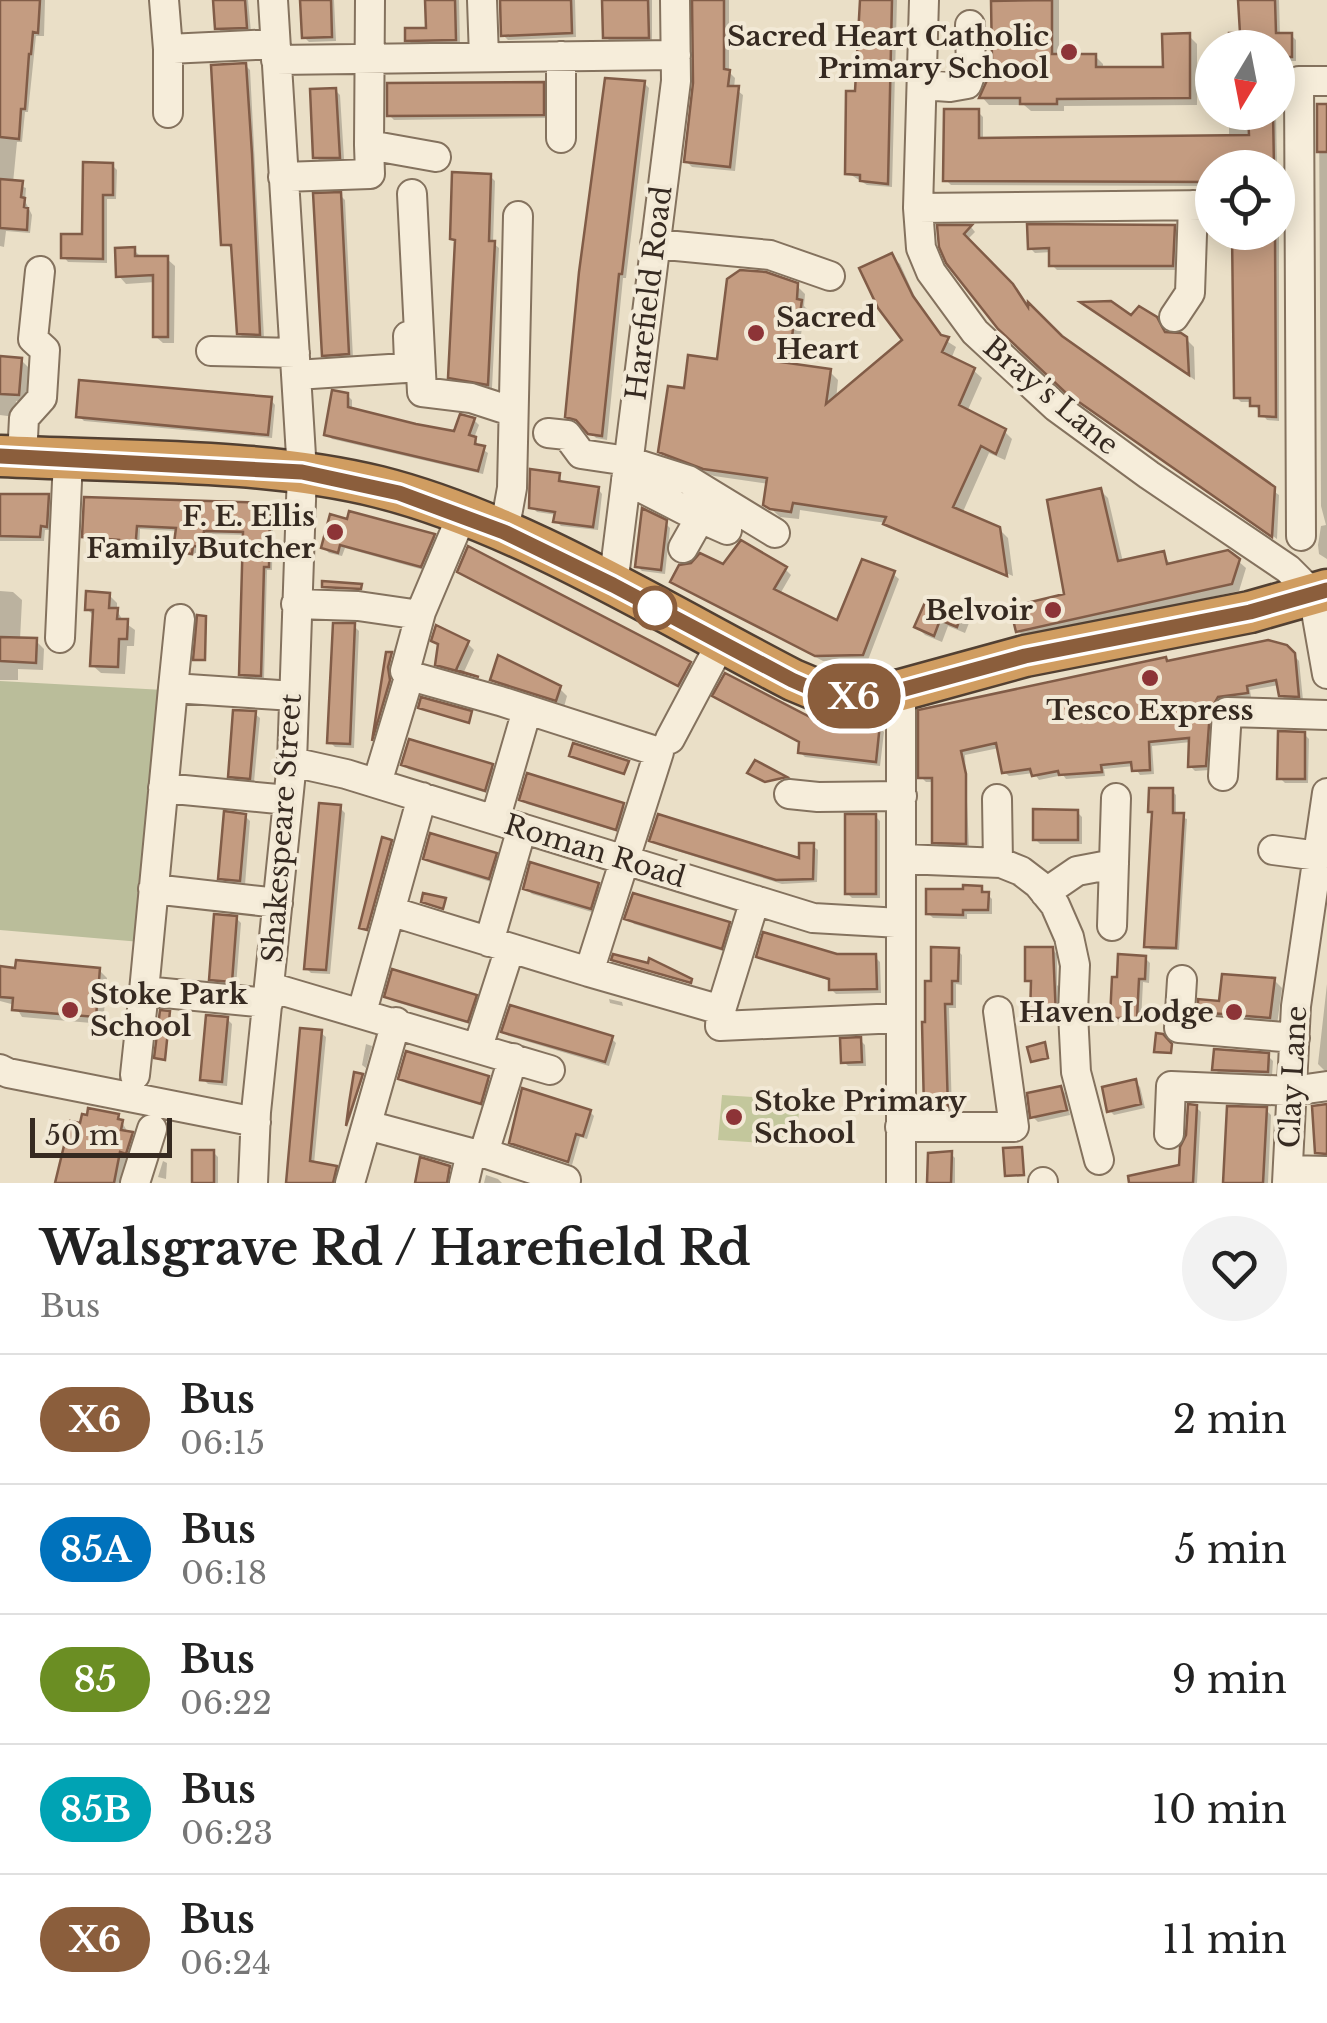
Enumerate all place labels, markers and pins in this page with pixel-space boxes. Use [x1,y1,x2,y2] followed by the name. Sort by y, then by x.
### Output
[727,19,1049,86] place label: Sacred Heart Catholic Primary School
[1058,41,1080,63] marker: Sacred Heart Catholic Primary School
[776,300,876,367] place label: Sacred Heart
[745,322,767,344] marker: Sacred Heart
[86,499,315,566] place label: F. E. Ellis Family Butcher
[324,521,346,543] marker: F. E. Ellis Family Butcher
[634,587,676,629] unlabelled marker
[925,593,1033,628] place label: Belvoir
[1042,599,1064,621] marker: Belvoir
[1139,667,1161,689] marker: Tesco Express
[1046,693,1254,728] place label: Tesco Express
[90,977,248,1044] place label: Stoke Park School
[1019,995,1214,1030] place label: Haven Lodge
[59,999,81,1021] marker: Stoke Park School
[1223,1001,1245,1023] marker: Haven Lodge
[754,1084,967,1151] place label: Stoke Primary School
[723,1106,745,1128] marker: Stoke Primary School

